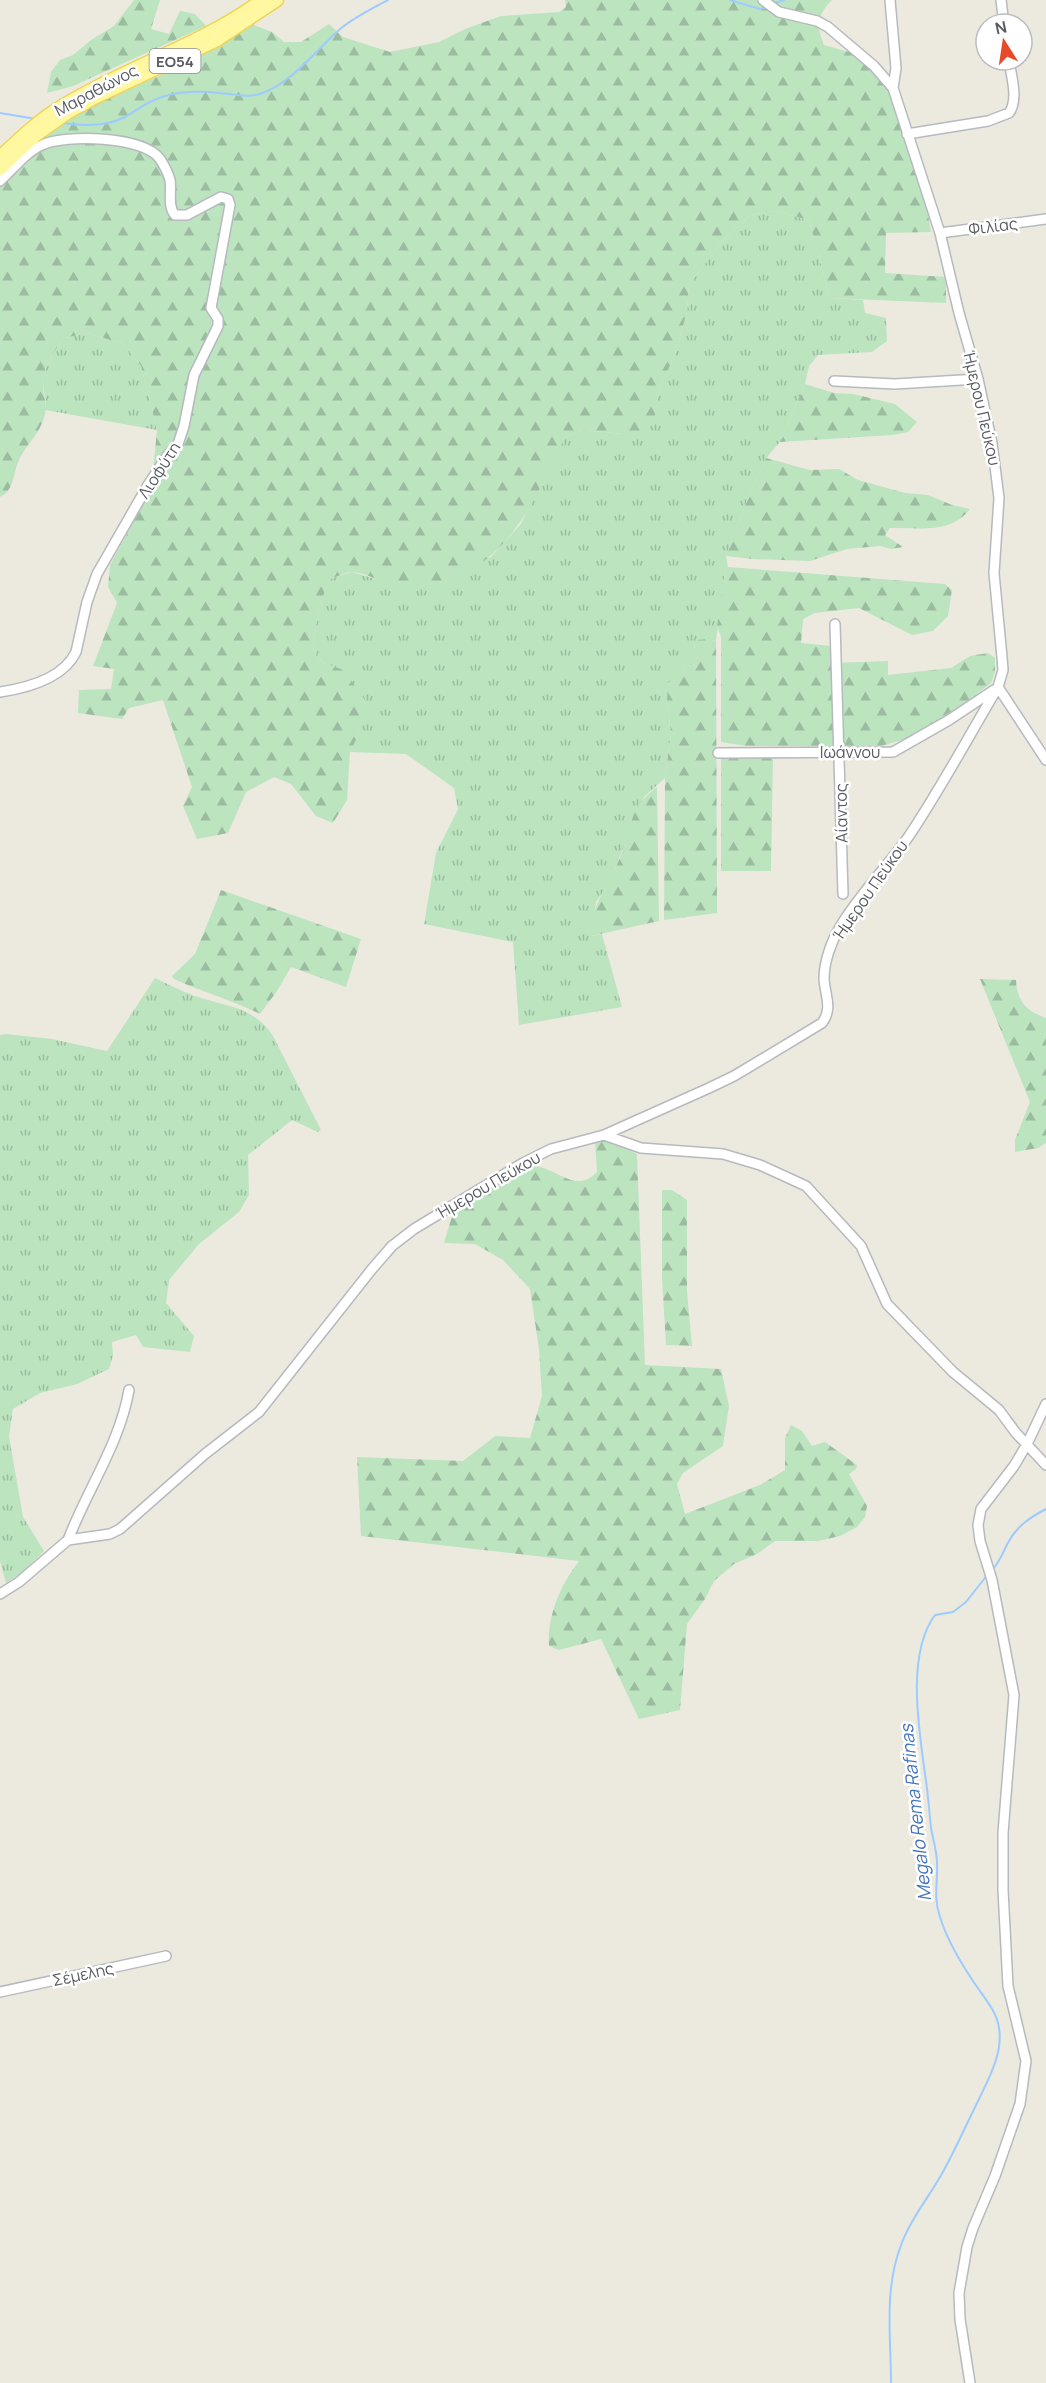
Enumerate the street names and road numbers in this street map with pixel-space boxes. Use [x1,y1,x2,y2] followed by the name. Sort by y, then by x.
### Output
[150,49,201,73] road number: ΕΟ54
[51,59,142,121] street label: Μαραθώνος
[967,212,1019,240] street label: Φιλίας
[958,348,1006,468] street label: Ήμερου Πεύκου
[133,438,185,502] street label: Λιοφύτη
[820,741,880,763] street label: Ιωάννου
[829,783,853,843] street label: Αίαντος
[827,836,913,944] street label: Ήμερου Πεύκου
[432,1146,544,1224] street label: Ήμερου Πεύκου
[50,1957,116,1991] street label: Σέμελης

